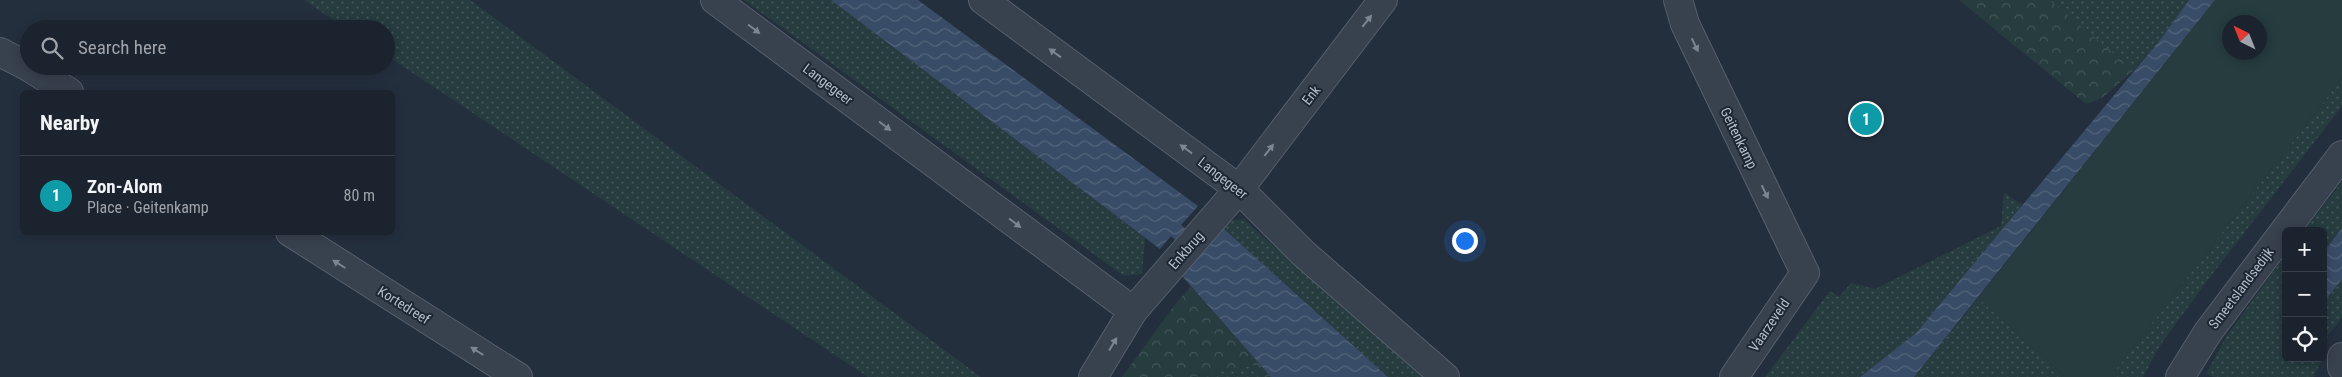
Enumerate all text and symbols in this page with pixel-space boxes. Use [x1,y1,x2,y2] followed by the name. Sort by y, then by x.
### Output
[1362,15,1373,28] one-way arrow
[2222,15,2267,60] north arrow
[20,20,395,75] search box
[747,24,761,34] one-way arrow
[38,34,66,62] icon: search
[78,36,166,59] text: Search here
[1691,38,1699,53] one-way arrow
[1048,48,1062,58] one-way arrow
[800,60,856,108] street label: Langegeer
[1299,82,1324,108] street label: Enk
[1850,100,1882,138] pin: 1
[1717,105,1761,171] street label: Geitenkamp
[40,111,99,135] text: Nearby
[878,121,892,131] one-way arrow
[1180,144,1193,155] one-way arrow
[1263,144,1274,157] one-way arrow
[1195,154,1251,202] street label: Langegeer
[87,175,162,198] text: Zon-Alom
[1762,185,1770,199] one-way arrow
[52,186,60,205] text: 1
[343,186,375,205] text: 80 m
[87,198,209,217] text: Place · Geitenkamp
[1008,218,1022,228] one-way arrow
[2282,227,2327,362] map controls
[2282,227,2327,272] button: +
[1165,228,1207,272] street label: Enkbrug
[1452,228,1478,254] your location
[2205,244,2277,332] street label: Smeetslandsedijk
[333,259,346,269] one-way arrow
[2282,272,2327,317] button: −
[375,283,433,328] street label: Kortedreef
[1745,296,1793,354] street label: Vaarzeveld
[2282,317,2327,362] button: locate
[1109,337,1118,350] one-way arrow
[470,346,483,356] one-way arrow

